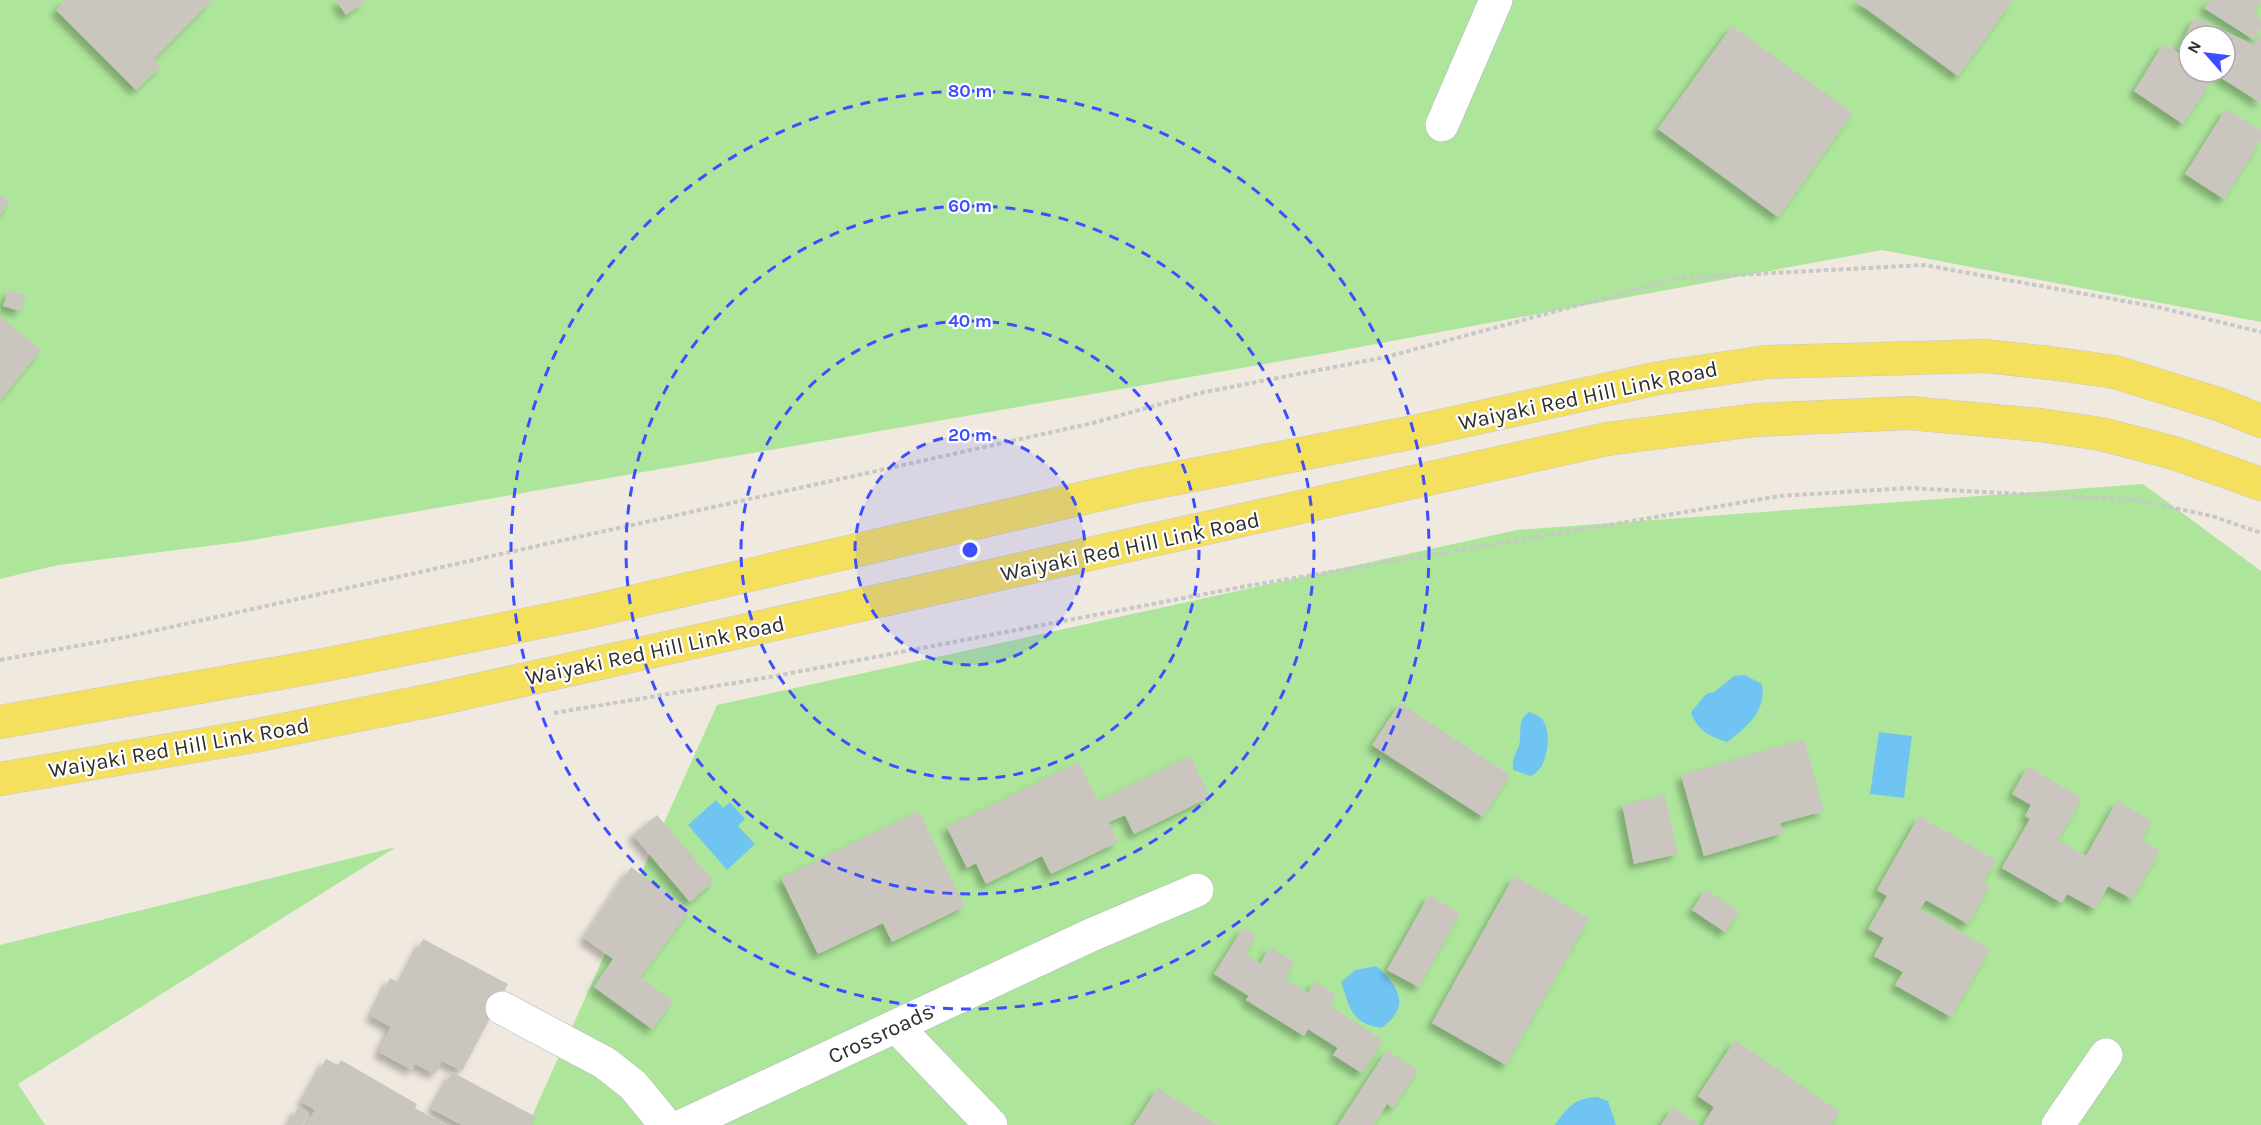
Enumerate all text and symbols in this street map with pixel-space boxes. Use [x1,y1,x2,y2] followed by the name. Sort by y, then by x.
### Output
[2177,24,2237,84] north arrow
[2183,38,2205,57] text: N
[948,80,992,102] text: 80 m
[948,195,992,217] text: 60 m
[948,310,992,332] text: 40 m
[1456,356,1720,436] street label: Waiyaki Red Hill Link Road
[948,424,992,446] text: 20 m
[998,507,1262,587] street label: Waiyaki Red Hill Link Road
[960,540,980,560] centre of rings
[523,611,787,691] street label: Waiyaki Red Hill Link Road
[47,712,311,784] street label: Waiyaki Red Hill Link Road
[824,998,938,1070] street label: Crossroads

